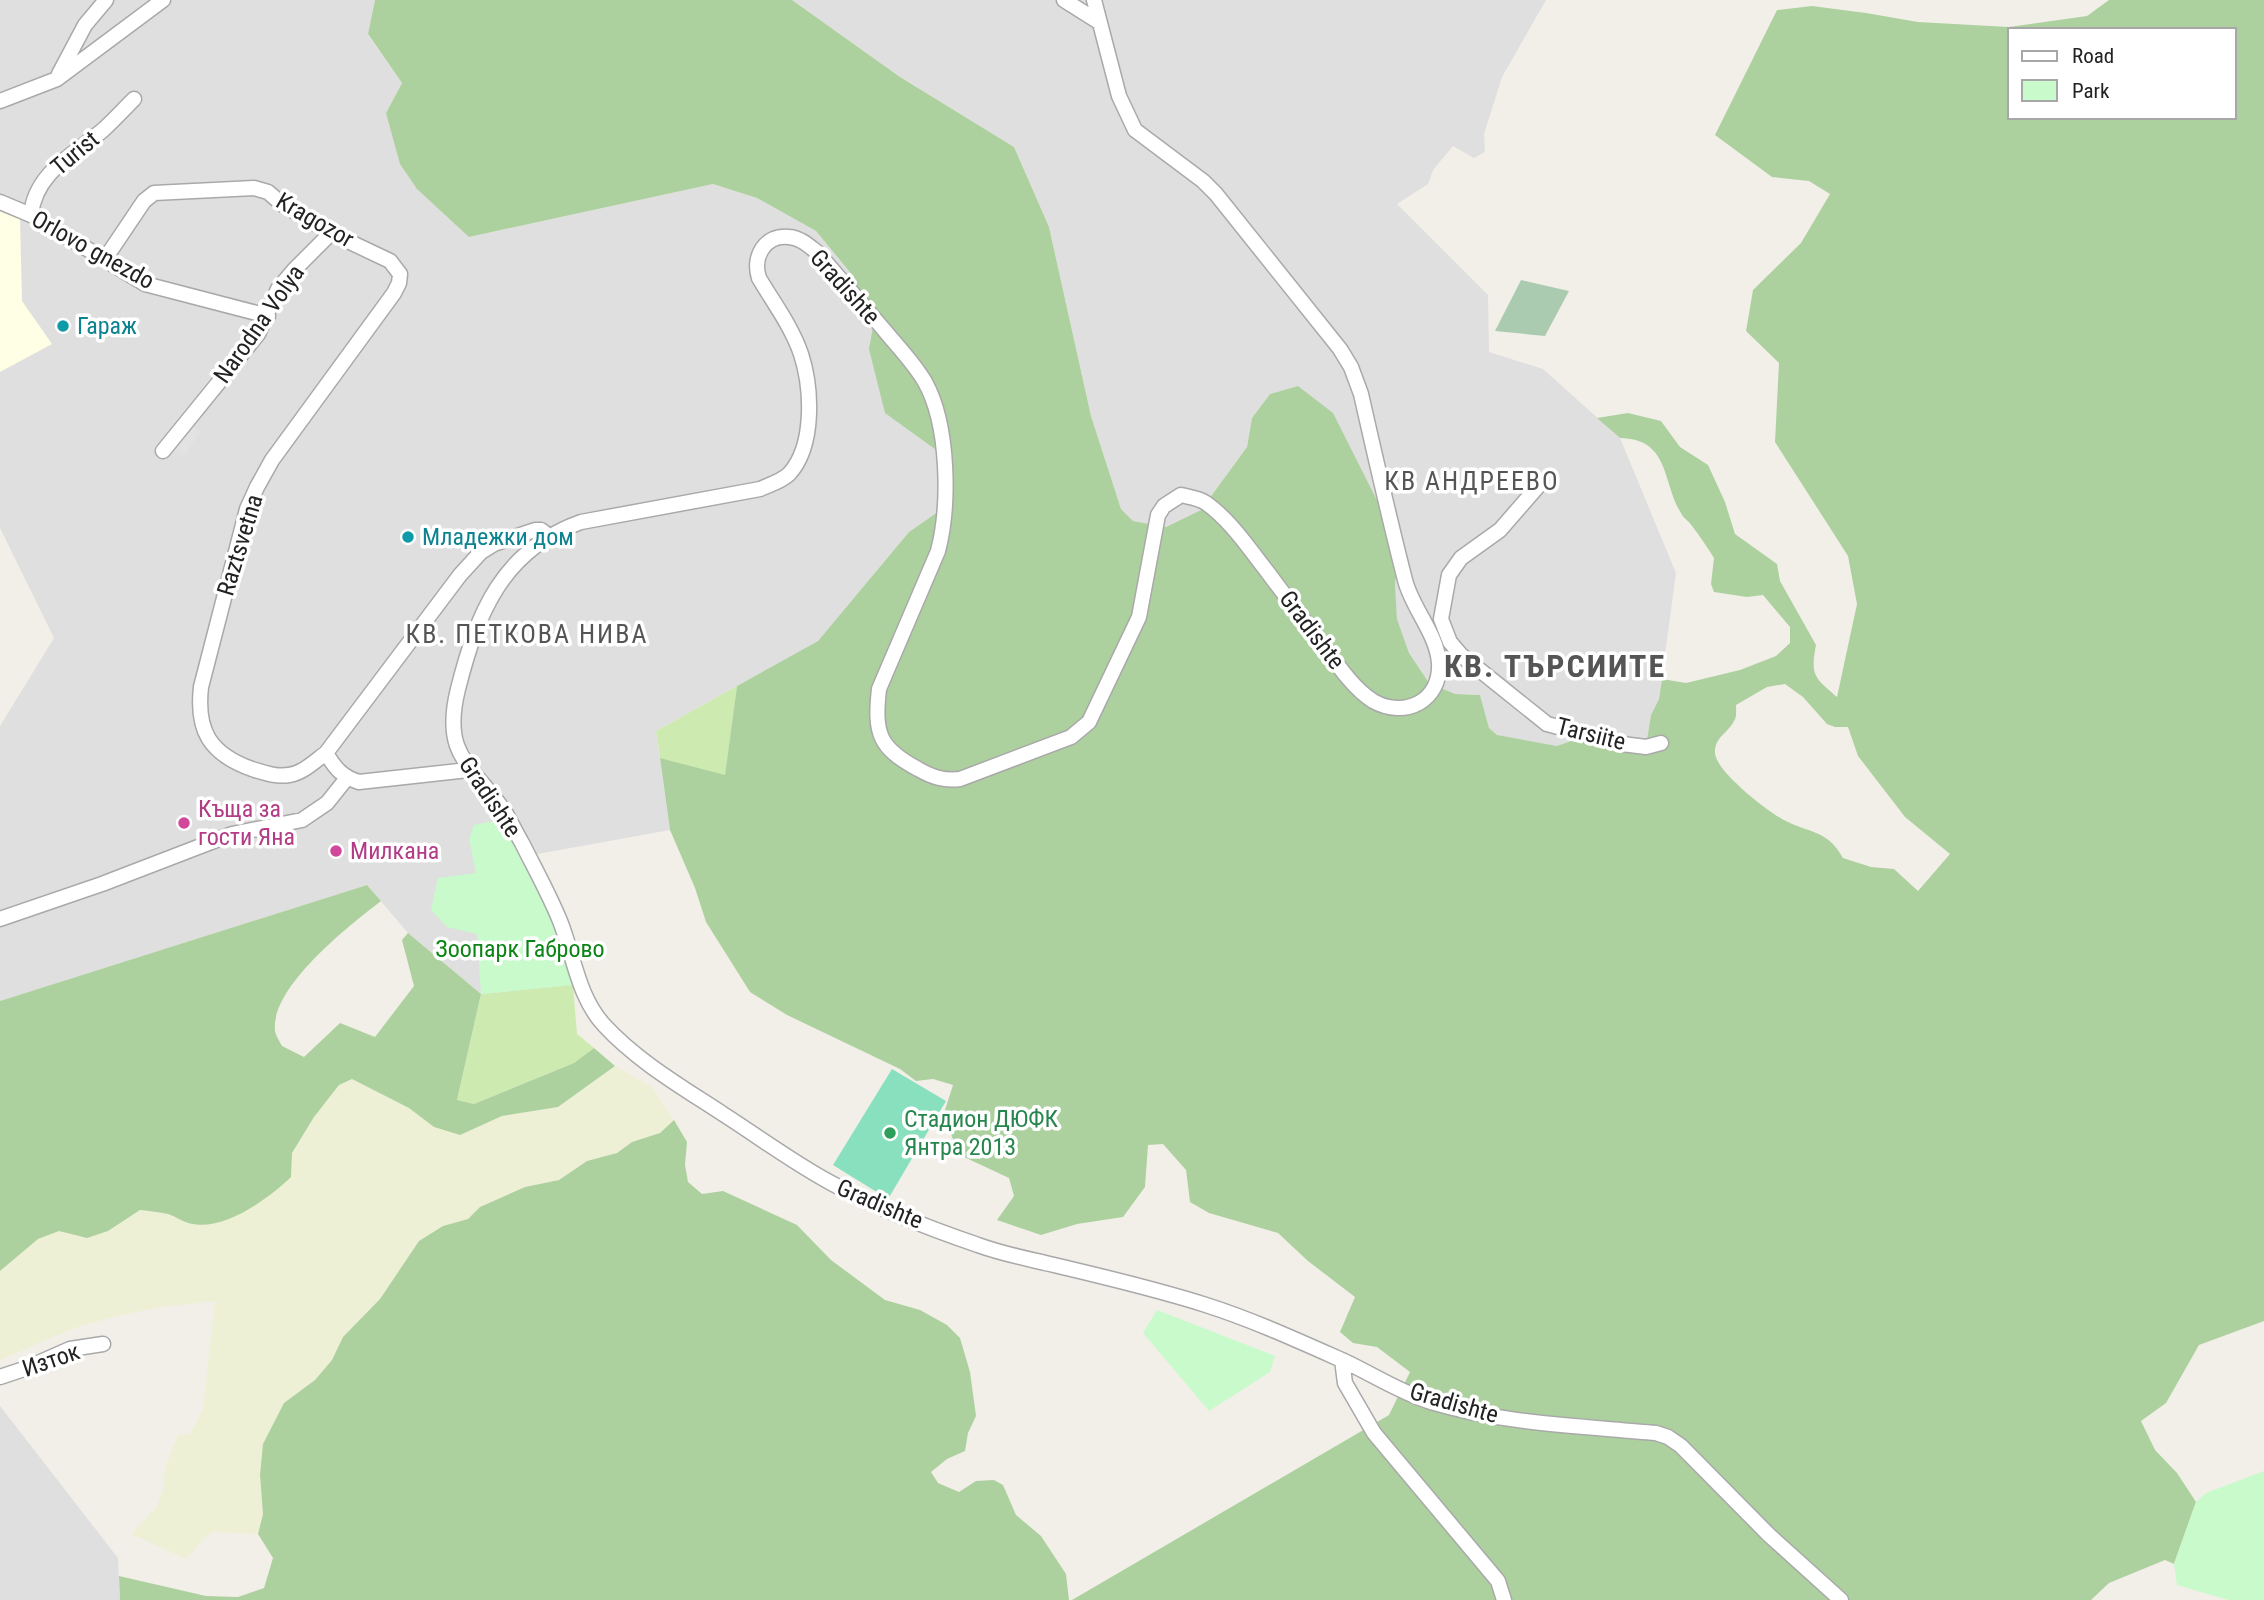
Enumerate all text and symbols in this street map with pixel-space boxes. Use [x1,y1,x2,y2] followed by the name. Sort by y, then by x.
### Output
[2008,28,2236,119] legend
[2072,44,2114,68] text: Road
[2072,79,2110,103] text: Park
[45,125,105,181] street label: Turist
[271,187,359,253] street label: Kragozor
[27,205,159,295] street label: Orlovo gnezdo
[804,244,886,330] street label: Gradishte
[208,260,310,388] street label: Narodna Volya
[77,312,137,340] place label: Гараж
[55,318,71,334] marker: Гараж
[1384,466,1560,496] district label: КВ АНДРЕЕВО
[211,491,269,599] street label: Raztsvetna
[422,523,574,551] place label: Младежки дом
[400,529,416,545] marker: Младежки дом
[1273,585,1351,675] street label: Gradishte
[406,619,648,649] district label: КВ. ПЕТКОВА НИВА
[1444,647,1666,685] district label: КВ. ТЪРСИИТЕ
[1554,712,1628,756] street label: Tarsiite
[453,752,527,842] street label: Gradishte
[198,795,295,851] place label: Къща за гости Яна
[176,815,192,831] marker: Къща за гости Яна
[350,837,439,865] place label: Милкана
[328,843,344,859] marker: Милкана
[435,935,605,963] park label: Зоопарк Габрово
[904,1105,1058,1161] place label: Стадион ДЮФК Янтра 2013
[882,1125,898,1141] marker: Стадион ДЮФК Янтра 2013
[833,1173,927,1235] street label: Gradishte
[19,1337,84,1383] street label: Изток
[1406,1377,1502,1429] street label: Gradishte

